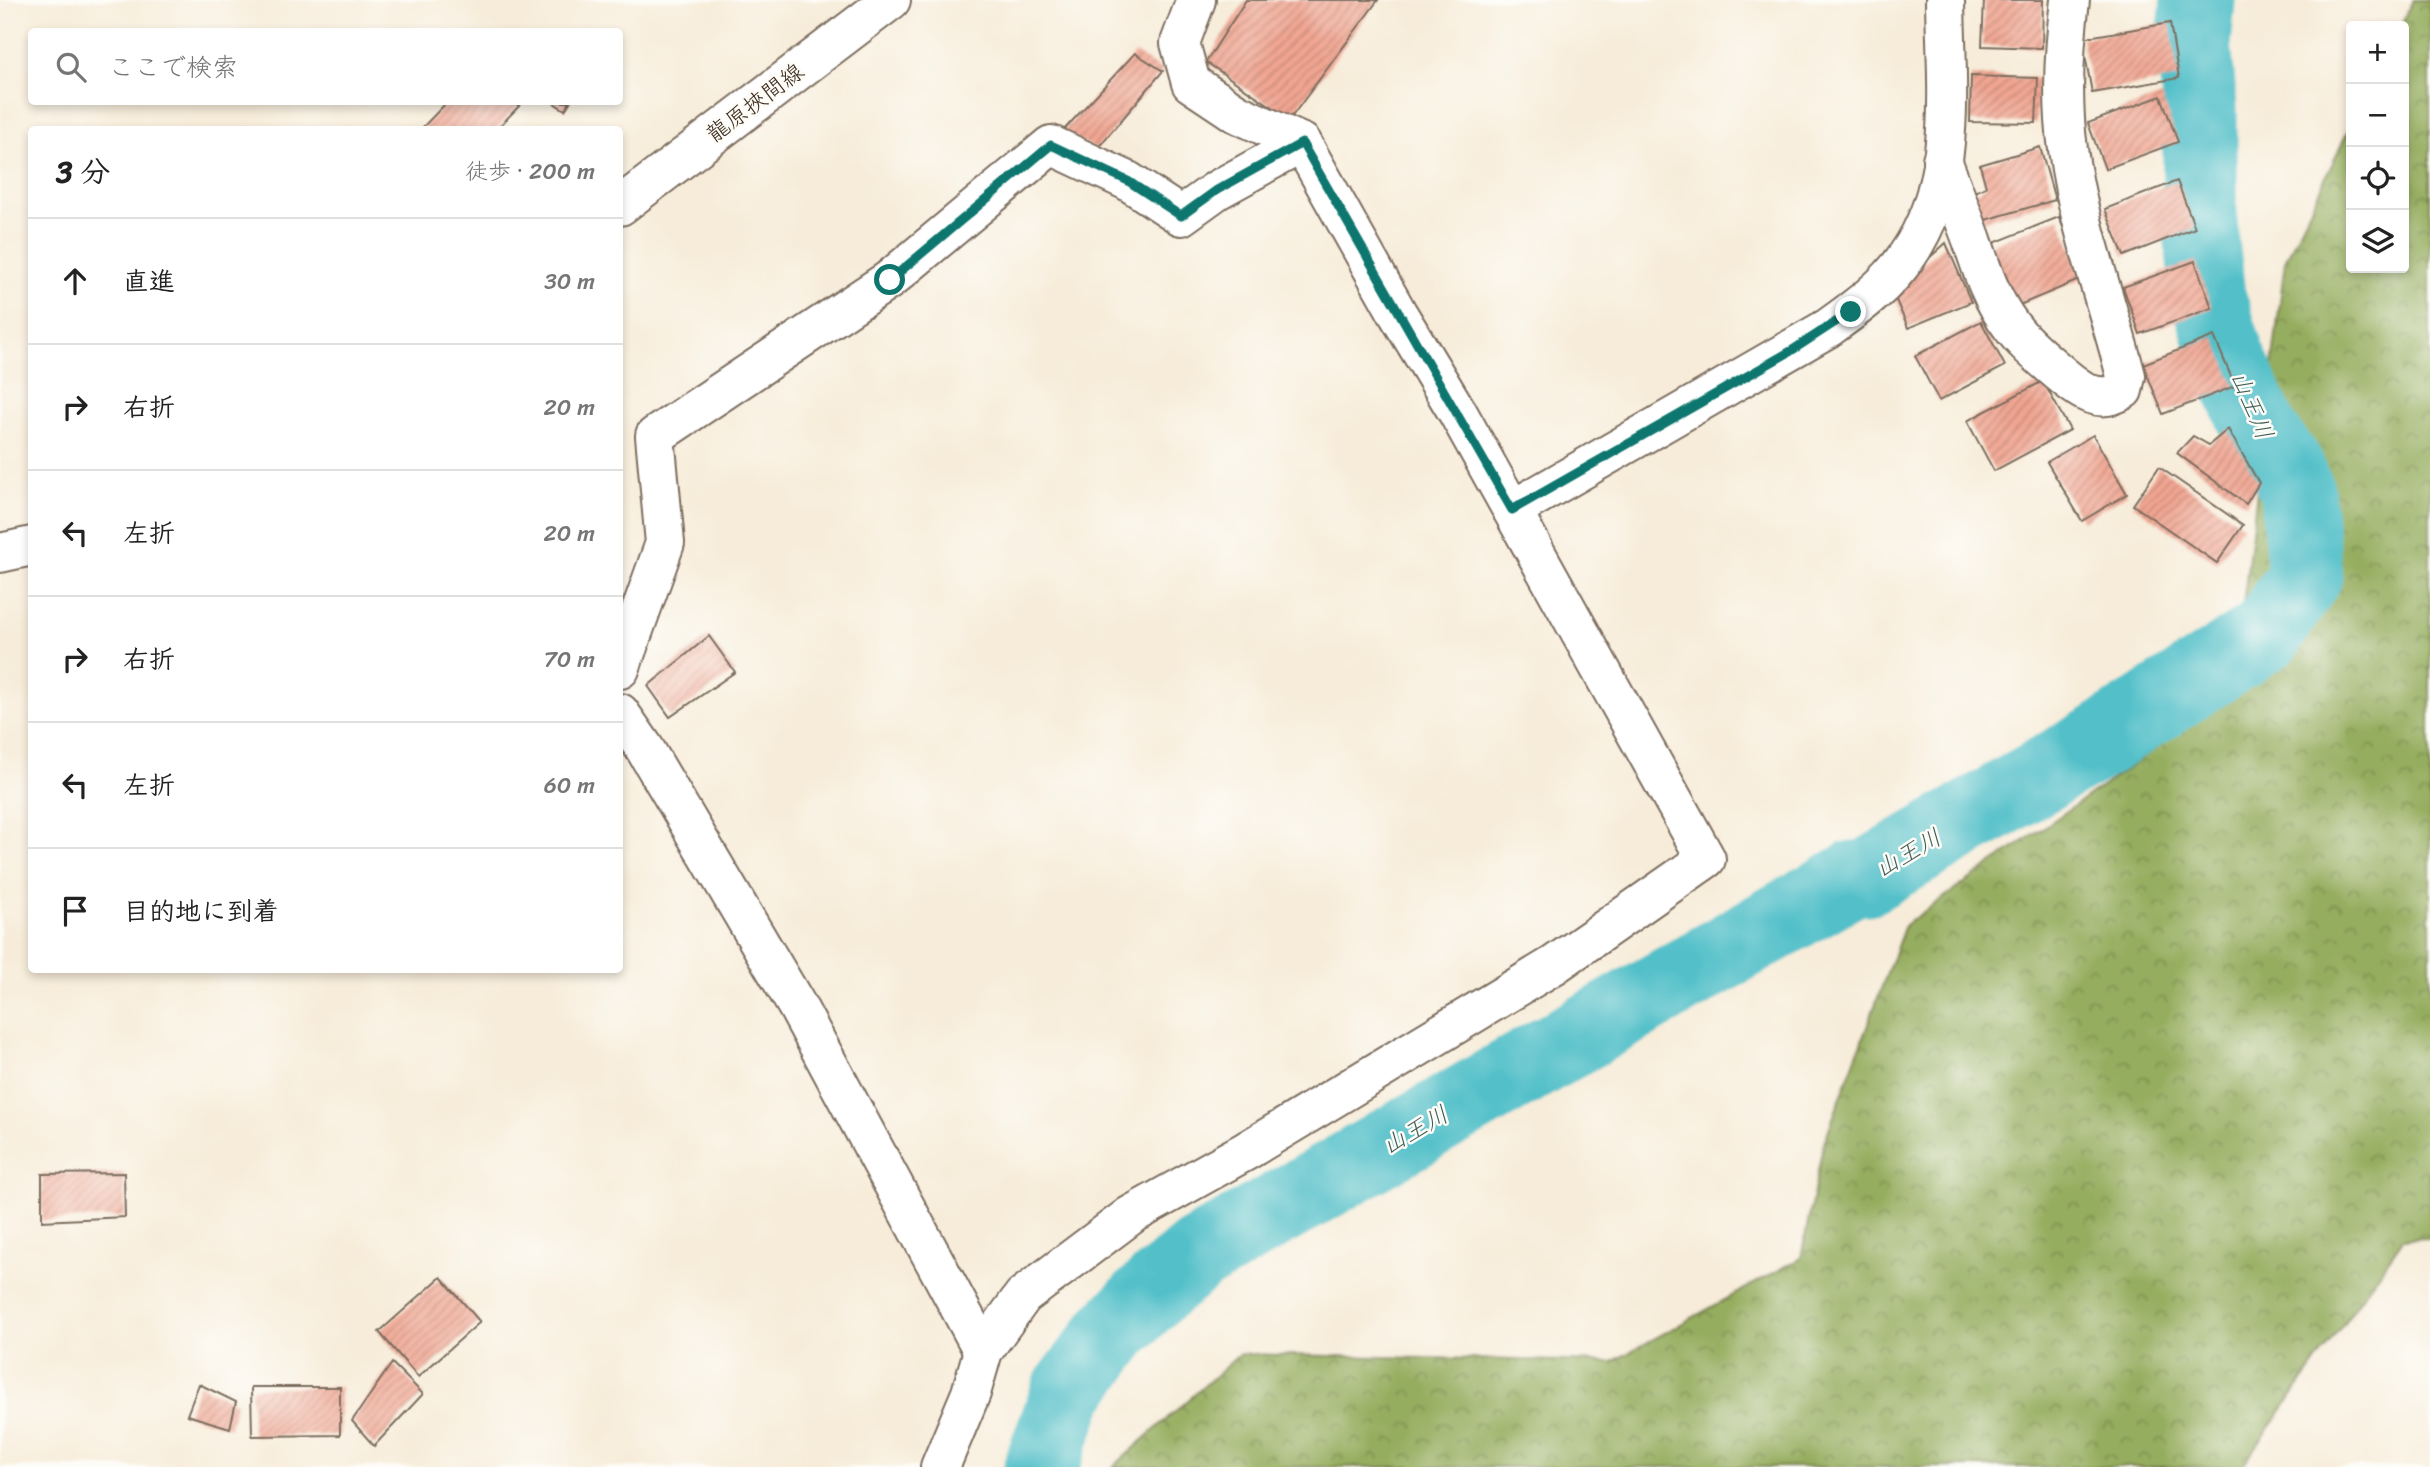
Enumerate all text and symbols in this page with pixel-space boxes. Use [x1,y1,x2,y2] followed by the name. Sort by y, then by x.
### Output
[2346,21,2409,273] map controls
[2346,21,2409,84] button: +
[28,28,623,105] search box
[108,44,238,90] text: ここで検索
[52,48,90,86] icon: search
[697,52,813,154] street label: 龍原挾間線
[2346,84,2409,147] button: −
[56,145,110,199] text: 3 分
[2346,147,2409,210] button: locate
[465,151,595,192] text: 徒歩 · 200 m
[2346,210,2409,273] button: layers
[123,258,175,304] text: 直進
[544,261,595,302] text: 30 m
[56,262,94,300] icon: ahead
[874,264,905,295] route start
[1835,296,1866,327] route end
[2219,364,2285,446] water label: 山王川
[123,384,175,430] text: 右折
[544,387,595,428] text: 20 m
[56,388,94,426] icon: right
[123,510,175,556] text: 左折
[544,513,595,554] text: 20 m
[56,514,94,552] icon: left
[123,636,175,682] text: 右折
[544,639,595,680] text: 70 m
[56,640,94,678] icon: right
[123,762,175,808] text: 左折
[544,765,595,806] text: 60 m
[56,766,94,804] icon: left
[1866,817,1950,889] water label: 山王川
[123,888,279,934] text: 目的地に到着
[56,892,94,930] icon: arrive
[1373,1094,1457,1166] water label: 山王川

